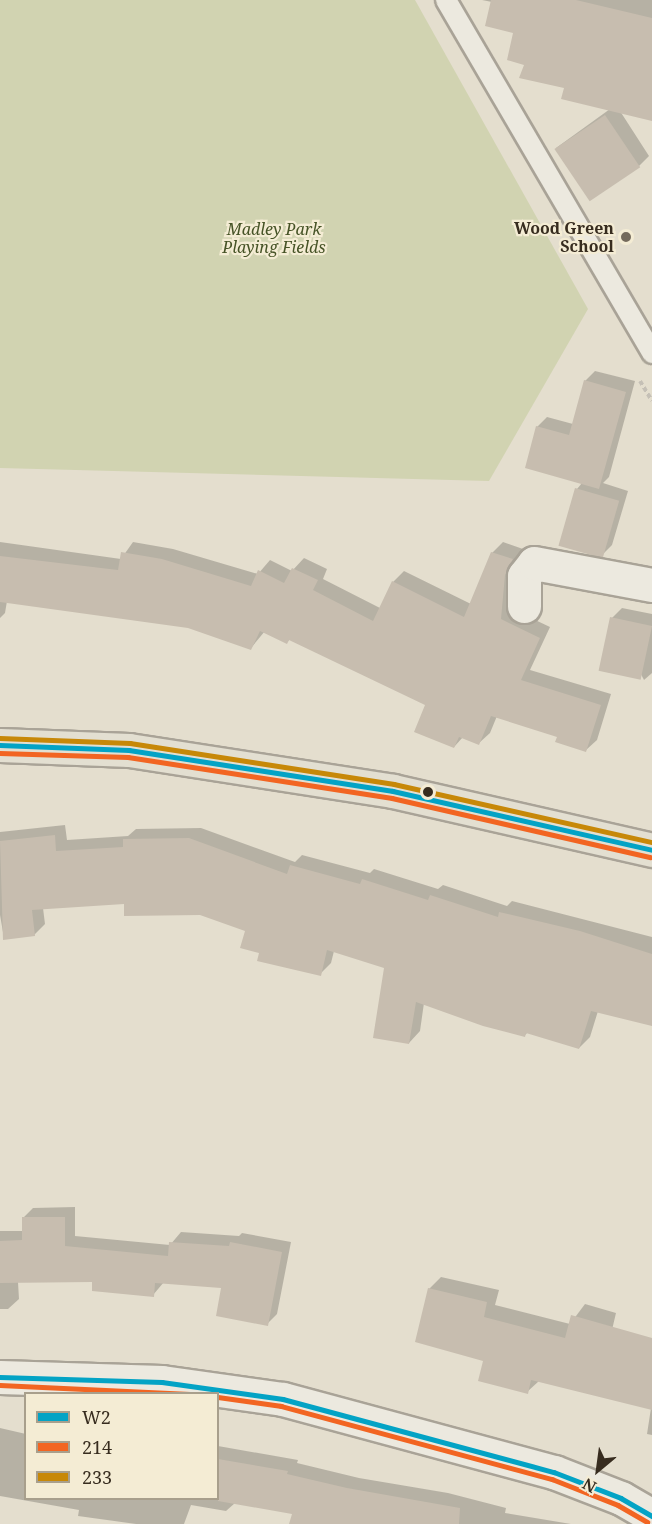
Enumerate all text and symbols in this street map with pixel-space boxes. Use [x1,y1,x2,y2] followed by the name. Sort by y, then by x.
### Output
[514,218,614,256] place label: Wood Green School
[222,219,326,257] park label: Madley Park Playing Fields
[619,230,633,244] marker: Wood Green School
[422,786,434,798] unlabelled marker
[24,1392,219,1500] legend
[82,1405,111,1429] text: W2
[82,1435,112,1459] text: 214
[568,1440,628,1500] north arrow
[82,1465,112,1489] text: 233
[578,1473,600,1498] text: N

